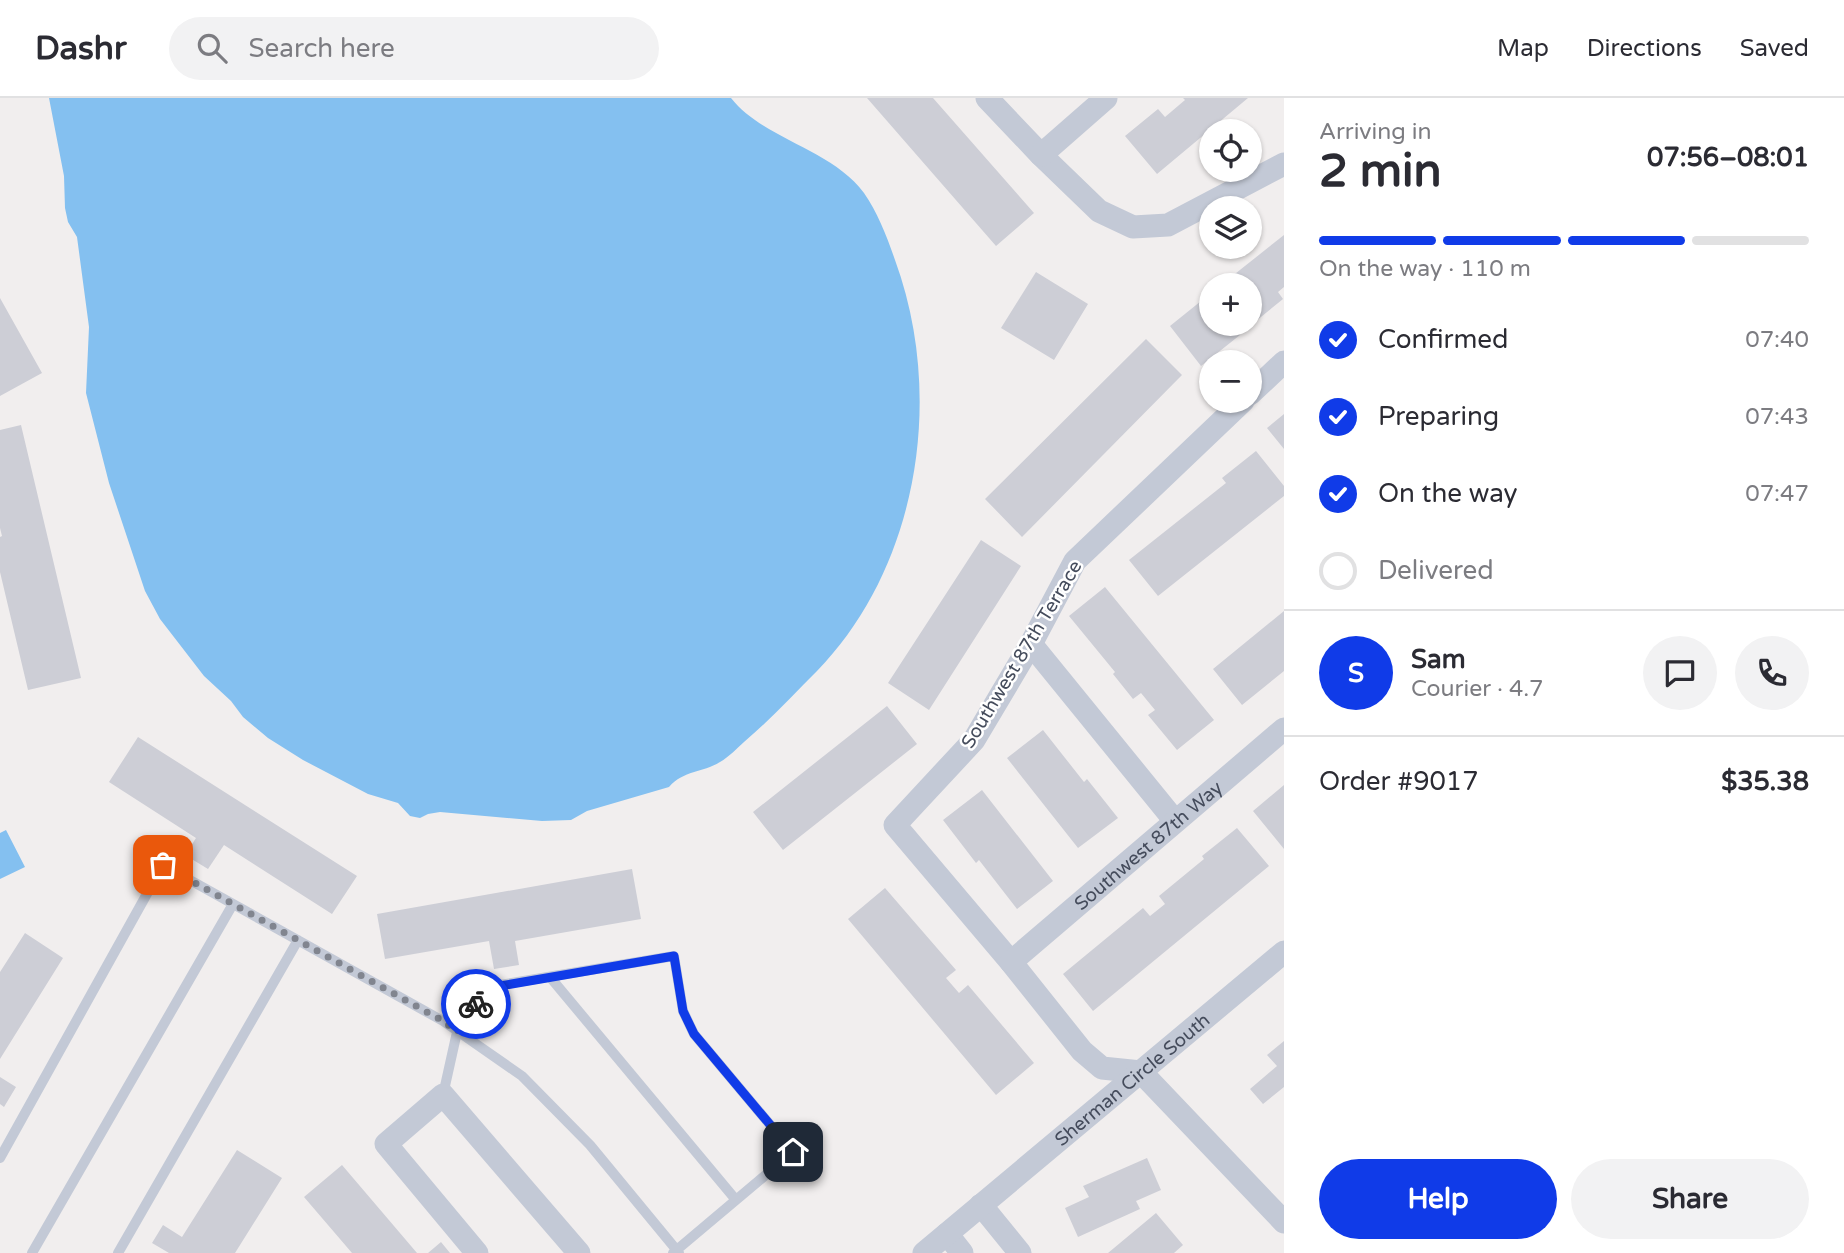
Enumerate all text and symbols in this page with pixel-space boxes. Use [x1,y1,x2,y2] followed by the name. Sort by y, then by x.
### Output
[169,17,659,80] search box
[35,29,127,68] text: Dashr
[193,29,231,67] icon: search
[249,33,395,64] text: Search here
[1497,34,1549,63] text: Map
[1587,34,1702,63] text: Directions
[1740,34,1809,63] text: Saved
[1319,118,1432,146] text: Arriving in
[1199,119,1262,413] map controls
[1199,119,1262,182] button: locate
[1647,142,1809,173] text: 07:56–08:01
[1319,144,1442,199] text: 2 min
[1199,196,1262,259] button: layers
[1319,255,1531,283] text: On the way · 110 m
[1199,273,1262,336] button: +
[1319,321,1357,359] icon: check
[1378,324,1508,355] text: Confirmed
[1745,326,1809,354] text: 07:40
[1199,350,1262,413] button: −
[1319,398,1357,436] icon: check
[1378,401,1499,432] text: Preparing
[1745,403,1809,431] text: 07:43
[1319,475,1357,513] icon: check
[1378,478,1518,509] text: On the way
[1745,480,1809,508] text: 07:47
[1378,555,1494,586] text: Delivered
[957,557,1087,752] street label: Southwest 87th Terrace
[1643,636,1717,710] button: chat
[1735,636,1809,710] button: phone
[1411,644,1466,675] text: Sam
[1348,658,1364,689] text: S
[1411,675,1544,703] text: Courier · 4.7
[1319,766,1479,797] text: Order #9017
[1721,766,1809,797] text: $35.38
[1070,777,1227,915] street label: Southwest 87th Way
[133,835,193,895] pin
[144,846,182,884] icon: bag
[441,969,511,1039] courier
[457,985,495,1023] icon: bike
[1051,1009,1214,1151] street label: Sherman Circle South
[763,1122,823,1182] pin
[774,1133,812,1171] icon: home
[1319,1159,1557,1239] button: Help
[1571,1159,1809,1239] button: Share

